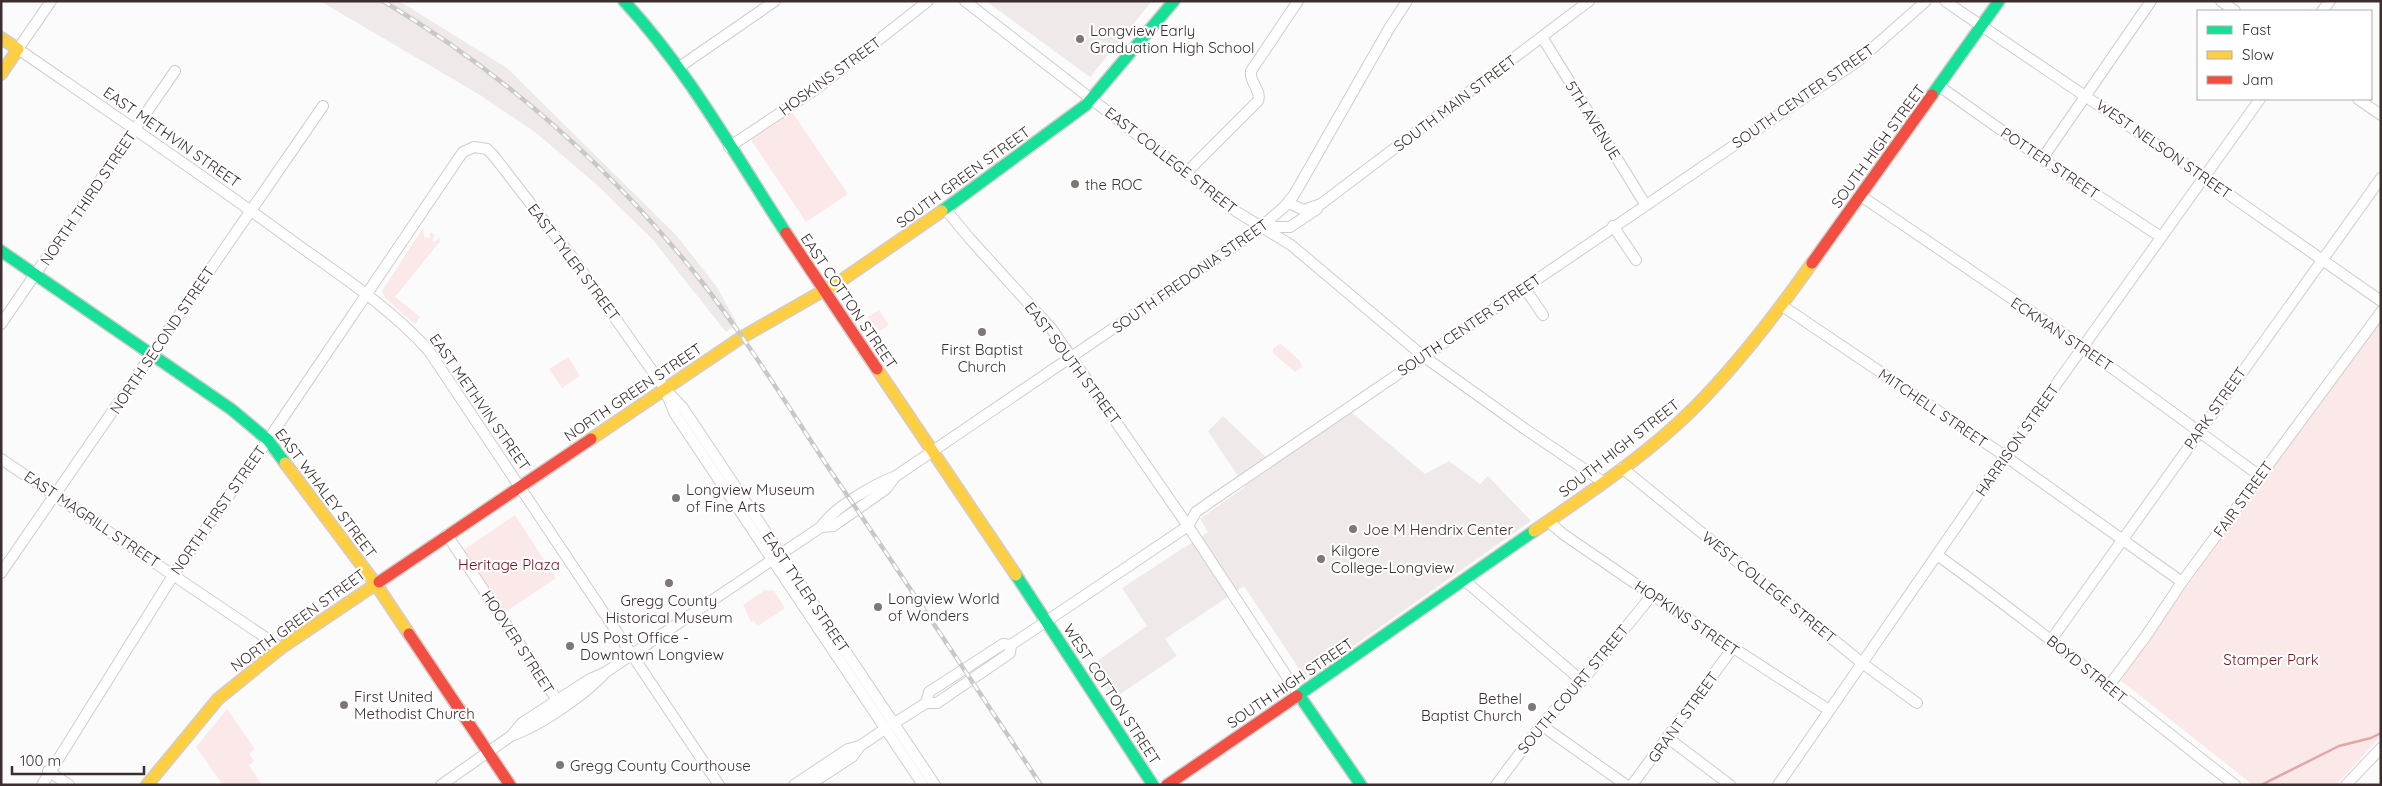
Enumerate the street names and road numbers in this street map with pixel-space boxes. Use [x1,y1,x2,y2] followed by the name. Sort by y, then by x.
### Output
[775,33,885,119] street label: HOSKINS STREET
[1728,40,1878,152] street label: SOUTH CENTER STREET
[1390,51,1520,155] street label: SOUTH MAIN STREET
[1561,77,1625,163] street label: 5TH AVENUE
[1827,81,1929,211] street label: SOUTH HIGH STREET
[100,82,244,192] street label: EAST METHVIN STREET
[2093,95,2235,203] street label: WEST NELSON STREET
[1101,103,1241,217] street label: EAST COLLEGE STREET
[892,122,1034,232] street label: SOUTH GREEN STREET
[1997,123,2103,203] street label: POTTER STREET
[36,127,140,269] street label: NORTH THIRD STREET
[524,200,624,324] street label: EAST TYLER STREET
[1108,215,1272,337] street label: SOUTH FREDONIA STREET
[797,230,901,372] street label: EAST COTTON STREET
[106,263,218,417] street label: NORTH SECOND STREET
[1394,270,1544,380] street label: SOUTH CENTER STREET
[2007,293,2117,375] street label: ECKMAN STREET
[1021,298,1125,428] street label: EAST SOUTH STREET
[425,330,535,474] street label: EAST METHVIN STREET
[560,339,706,445] street label: NORTH GREEN STREET
[2180,363,2250,453] street label: PARK STREET
[1875,364,1991,452] street label: MITCHELL STREET
[1971,380,2063,500] street label: HARRISON STREET
[1555,395,1683,501] street label: SOUTH HIGH STREET
[271,424,381,562] street label: EAST WHALEY STREET
[166,442,270,578] street label: NORTH FIRST STREET
[2209,457,2277,541] street label: FAIR STREET
[20,466,164,572] street label: EAST MAGRILL STREET
[1698,527,1840,647] street label: WEST COLLEGE STREET
[759,528,853,656] street label: EAST TYLER STREET
[227,565,369,675] street label: NORTH GREEN STREET
[1631,576,1743,660] street label: HOPKINS STREET
[477,587,559,697] street label: HOOVER STREET
[1059,620,1165,768] street label: WEST COTTON STREET
[1513,620,1633,758] street label: SOUTH COURT STREET
[2043,631,2131,707] street label: BOYD STREET
[1223,634,1357,732] street label: SOUTH HIGH STREET
[1644,668,1722,766] street label: GRANT STREET

